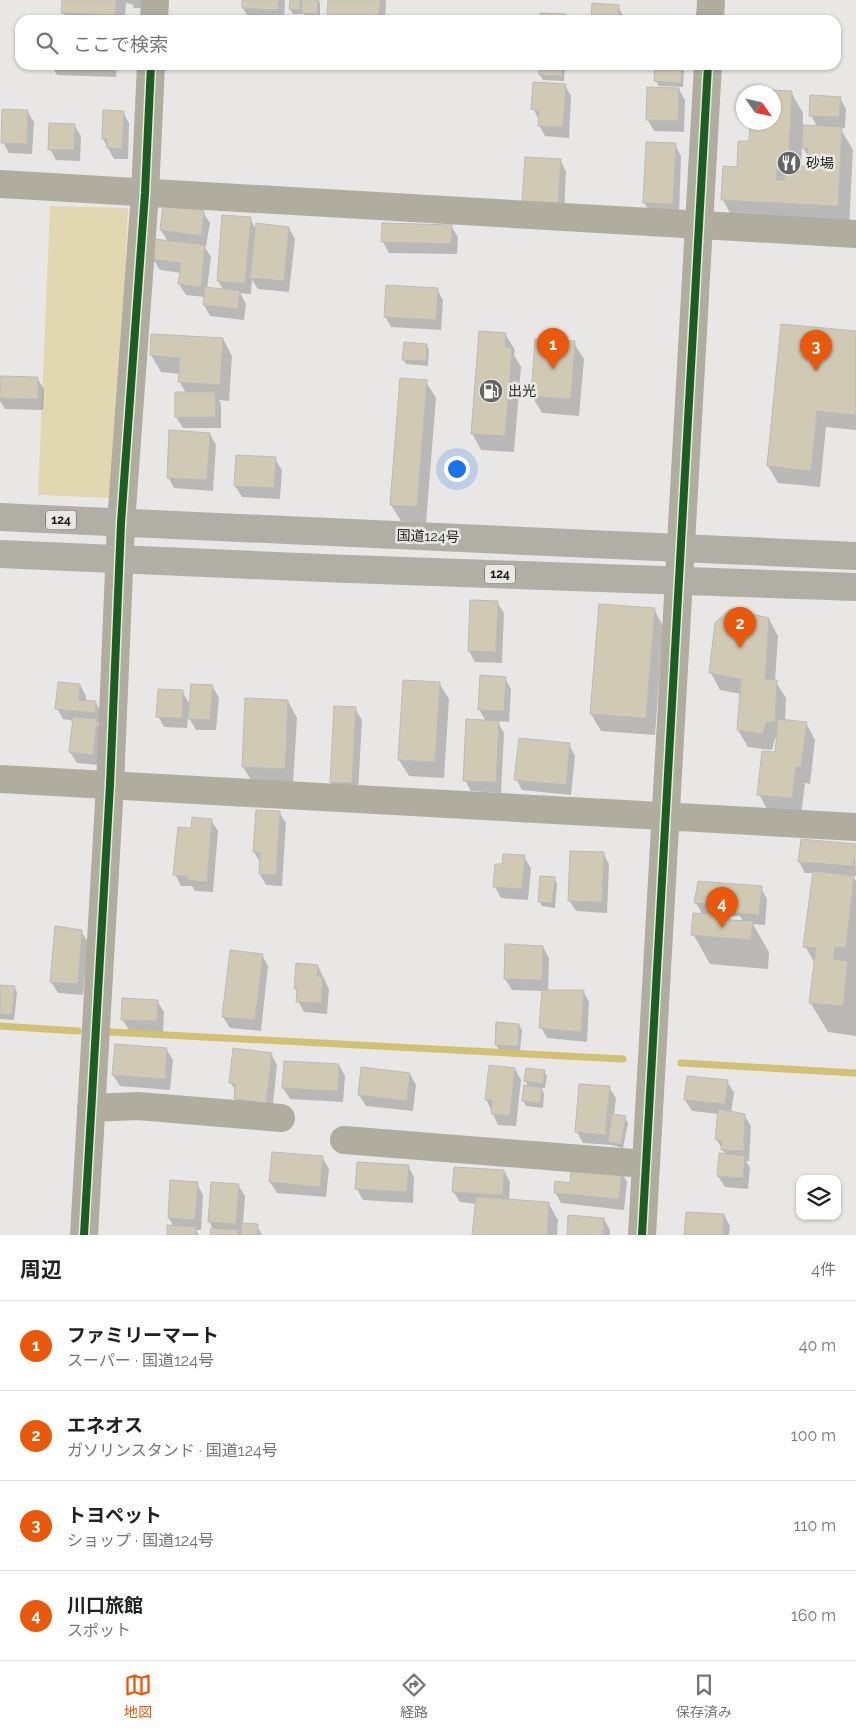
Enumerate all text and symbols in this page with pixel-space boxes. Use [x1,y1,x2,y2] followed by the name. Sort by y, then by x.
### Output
[15,15,841,70] search box
[33,29,61,57] icon: search
[73,33,168,55] text: ここで検索
[736,85,781,130] north arrow
[776,150,802,176] restaurant icon: 砂場
[806,155,834,171] place label: 砂場
[537,328,569,369] pin: 1
[800,330,832,371] pin: 3
[478,378,504,404] fuel station icon: 出光
[508,383,536,399] place label: 出光
[444,456,470,482] your location
[46,510,76,530] road number: 124
[396,527,460,545] street label: 国道124号
[485,564,515,584] road number: 124
[724,607,756,648] pin: 2
[706,887,738,928] pin: 4
[796,1175,841,1220] map controls
[796,1175,841,1220] button: layers
[20,1257,62,1282] text: 周辺
[811,1260,836,1279] text: 4件
[67,1324,219,1346] text: ファミリーマート
[32,1336,40,1355] text: 1
[799,1336,836,1355] text: 40 m
[67,1351,214,1370] text: スーパー · 国道124号
[67,1414,143,1436] text: エネオス
[31,1426,41,1445] text: 2
[791,1426,836,1445] text: 100 m
[67,1441,278,1460] text: ガソリンスタンド · 国道124号
[67,1504,162,1526] text: トヨペット
[32,1516,40,1535] text: 3
[794,1516,836,1535] text: 110 m
[67,1531,214,1550] text: ショップ · 国道124号
[67,1594,143,1616] text: 川口旅館
[31,1606,41,1625] text: 4
[791,1606,836,1625] text: 160 m
[67,1621,131,1640] text: スポット
[124,1671,152,1721] tab: 地図
[400,1671,428,1721] tab: 経路
[676,1671,732,1721] tab: 保存済み

